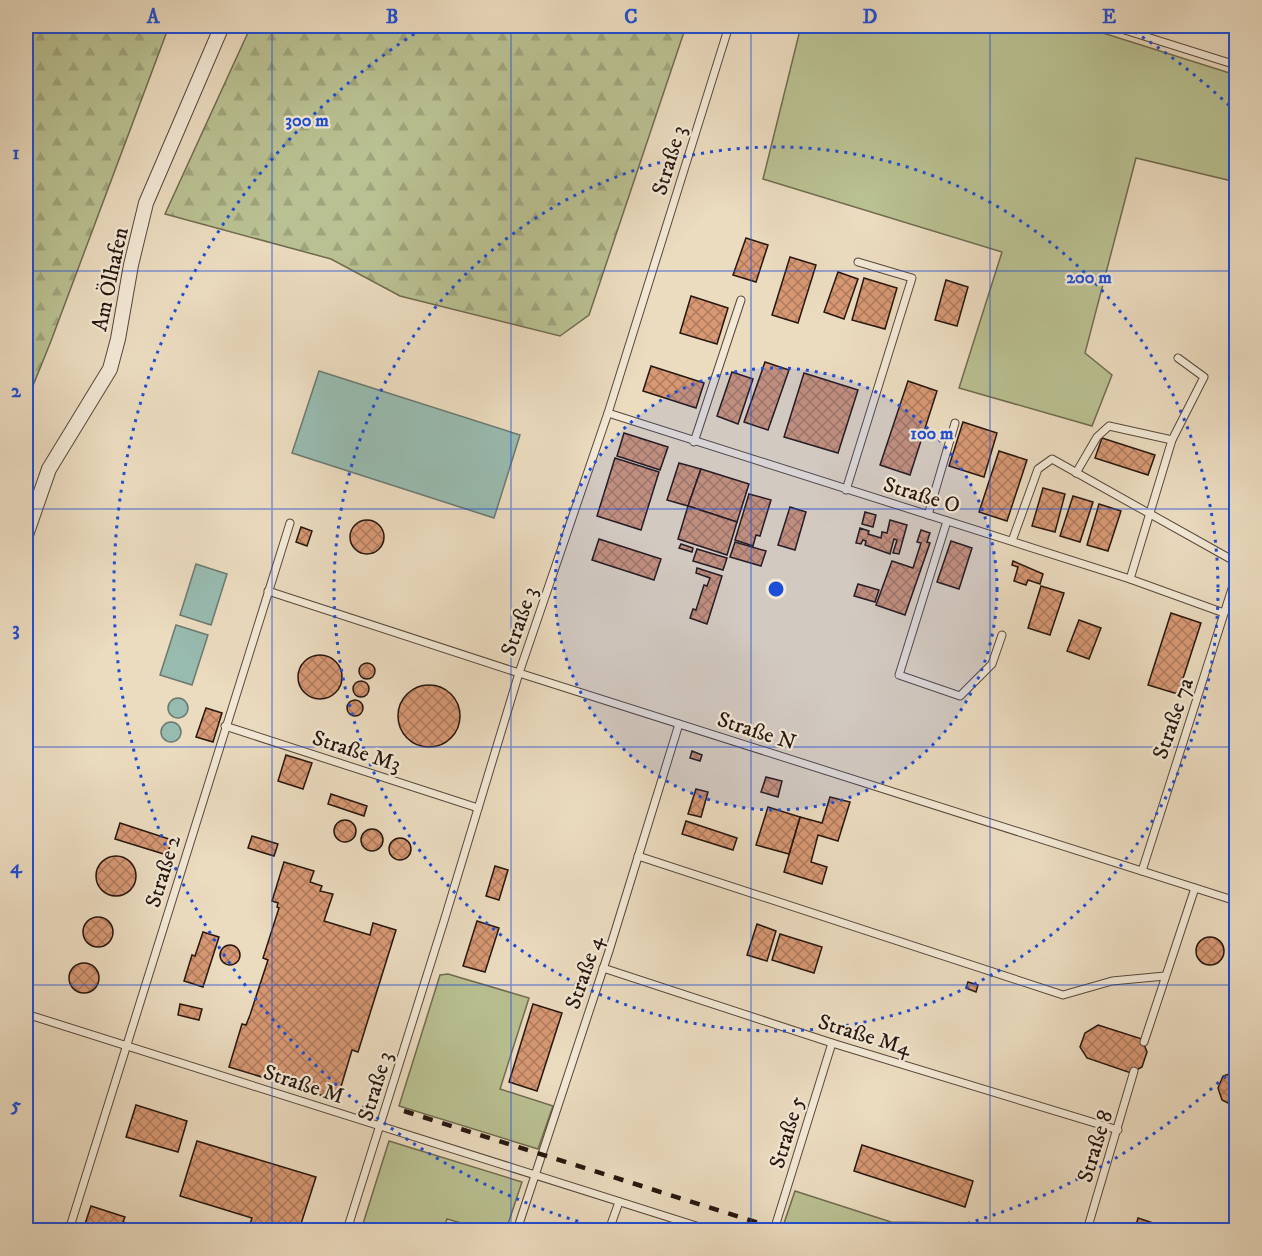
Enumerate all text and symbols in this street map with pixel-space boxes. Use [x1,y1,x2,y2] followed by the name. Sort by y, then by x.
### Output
[146,5,161,30] text: A
[386,5,398,30] text: B
[624,5,638,30] text: C
[863,5,878,30] text: D
[1102,5,1116,30] text: E
[285,110,329,132] text: 300 m
[646,122,693,199] street label: Straße 3
[12,141,20,166] text: 1
[86,224,135,334] street label: Am Ölhafen
[1066,267,1112,289] text: 200 m
[11,379,22,404] text: 2
[910,423,954,445] text: 100 m
[880,471,963,520] street label: Straße O
[766,579,786,599] centre of rings
[495,583,544,660] street label: Straße 3
[12,617,20,642] text: 3
[1147,674,1200,763] street label: Straße 7a
[714,706,799,757] street label: Straße N
[309,724,404,778] street label: Straße M3
[140,832,187,911] street label: Straße 2
[10,855,23,880] text: 4
[559,931,610,1013] street label: Straße 4
[815,1008,916,1063] street label: Straße M4
[352,1048,399,1125] street label: Straße 3
[260,1059,347,1110] street label: Straße M
[10,1093,21,1118] text: 5
[764,1093,811,1172] street label: Straße 5
[1072,1107,1119,1186] street label: Straße 8

